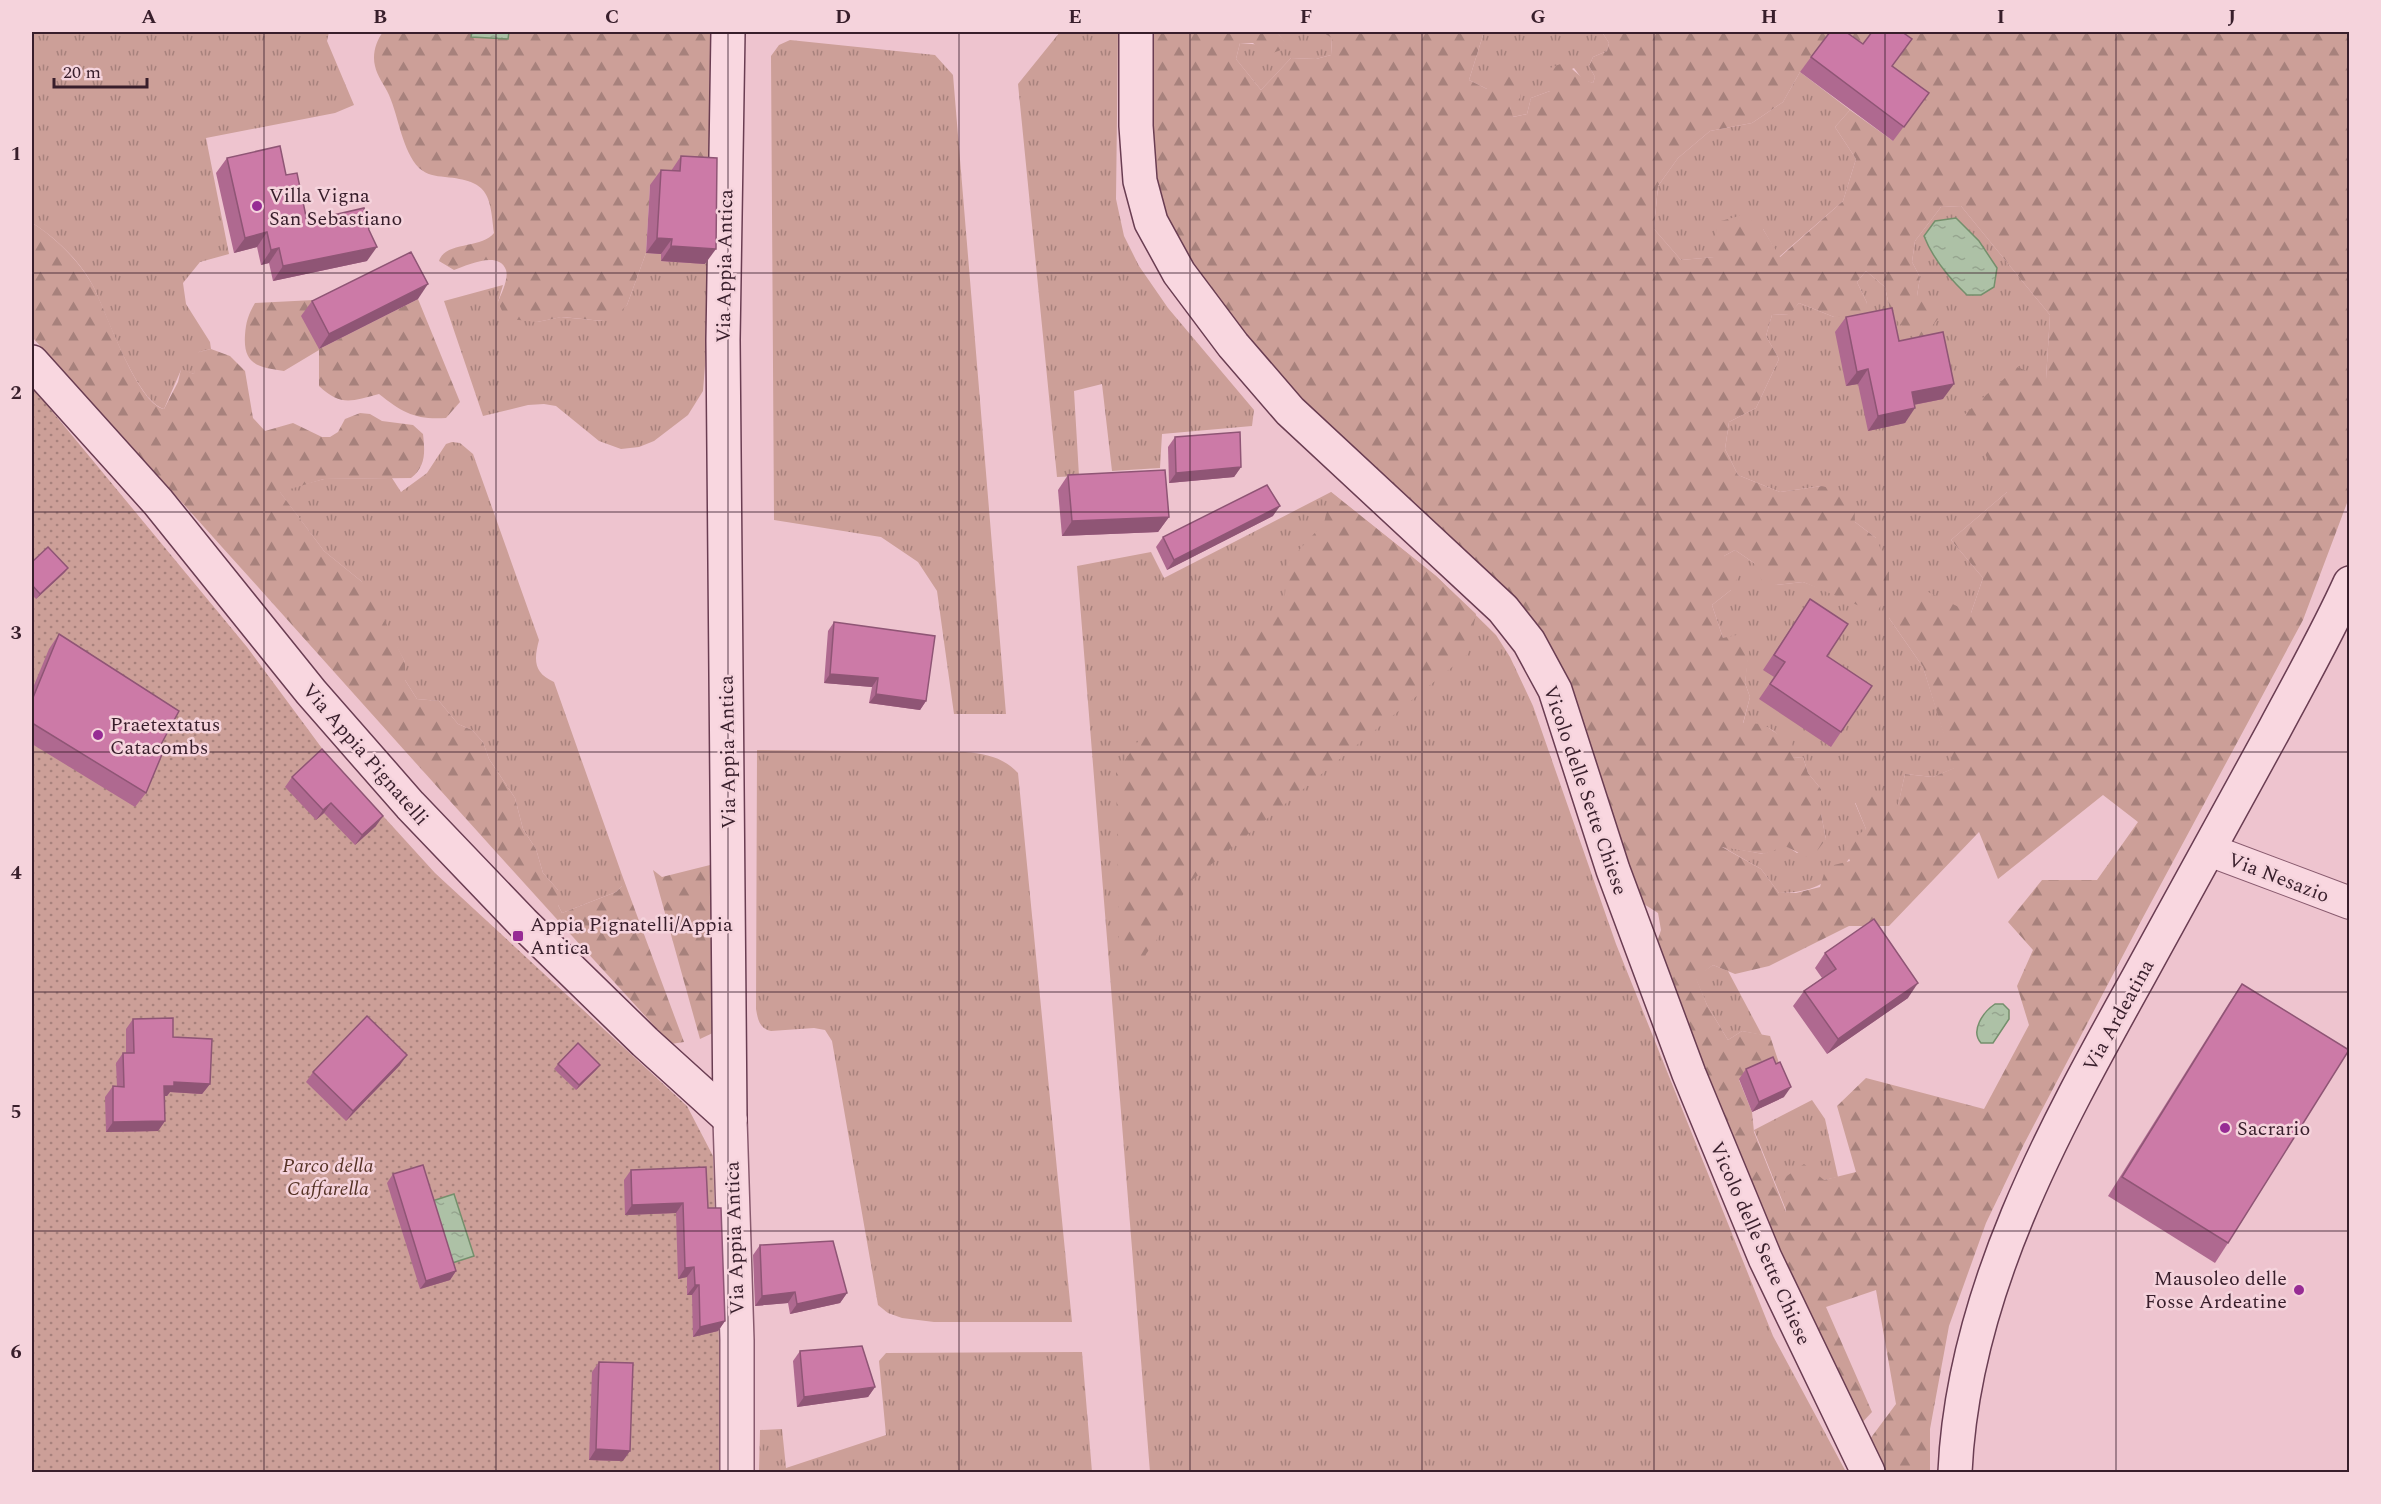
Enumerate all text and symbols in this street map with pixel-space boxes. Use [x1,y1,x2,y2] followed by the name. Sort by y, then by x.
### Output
[141,2,157,32] text: A
[373,2,387,32] text: B
[605,2,619,32] text: C
[835,2,851,32] text: D
[1068,2,1082,32] text: E
[1300,2,1312,32] text: F
[1530,2,1546,32] text: G
[1761,2,1777,32] text: H
[1997,2,2005,32] text: I
[2228,2,2236,32] text: J
[54,51,147,89] scale bar
[63,59,101,86] text: 20 m
[10,139,22,169] text: 1
[269,181,402,234] place label: Villa Vigna San Sebastiano
[709,189,741,343] street label: Via Appia Antica
[250,199,264,213] marker: Villa Vigna San Sebastiano
[10,378,22,408] text: 2
[10,618,22,648] text: 3
[712,675,744,829] street label: Via Appia Antica
[295,677,436,833] street label: Via Appia Pignatelli
[1535,681,1635,899] street label: Vicolo delle Sette Chiese
[110,710,220,763] place label: Praetextatus Catacombs
[91,728,105,742] marker: Praetextatus Catacombs
[2224,845,2334,911] street label: Via Nesazio
[10,858,22,888] text: 4
[530,910,733,963] place label: Appia Pignatelli/Appia Antica
[511,929,525,943] marker: Appia Pignatelli/Appia Antica
[2076,954,2162,1077] street label: Via Ardeatina
[10,1097,22,1127] text: 5
[2237,1114,2310,1144] place label: Sacrario
[2218,1121,2232,1135] marker: Sacrario
[1702,1137,1819,1350] street label: Vicolo delle Sette Chiese
[282,1151,374,1204] park label: Parco della Caffarella
[717,1160,753,1315] street label: Via Appia Antica
[2144,1264,2287,1317] place label: Mausoleo delle Fosse Ardeatine
[2292,1283,2306,1297] marker: Mausoleo delle Fosse Ardeatine
[10,1337,22,1367] text: 6

